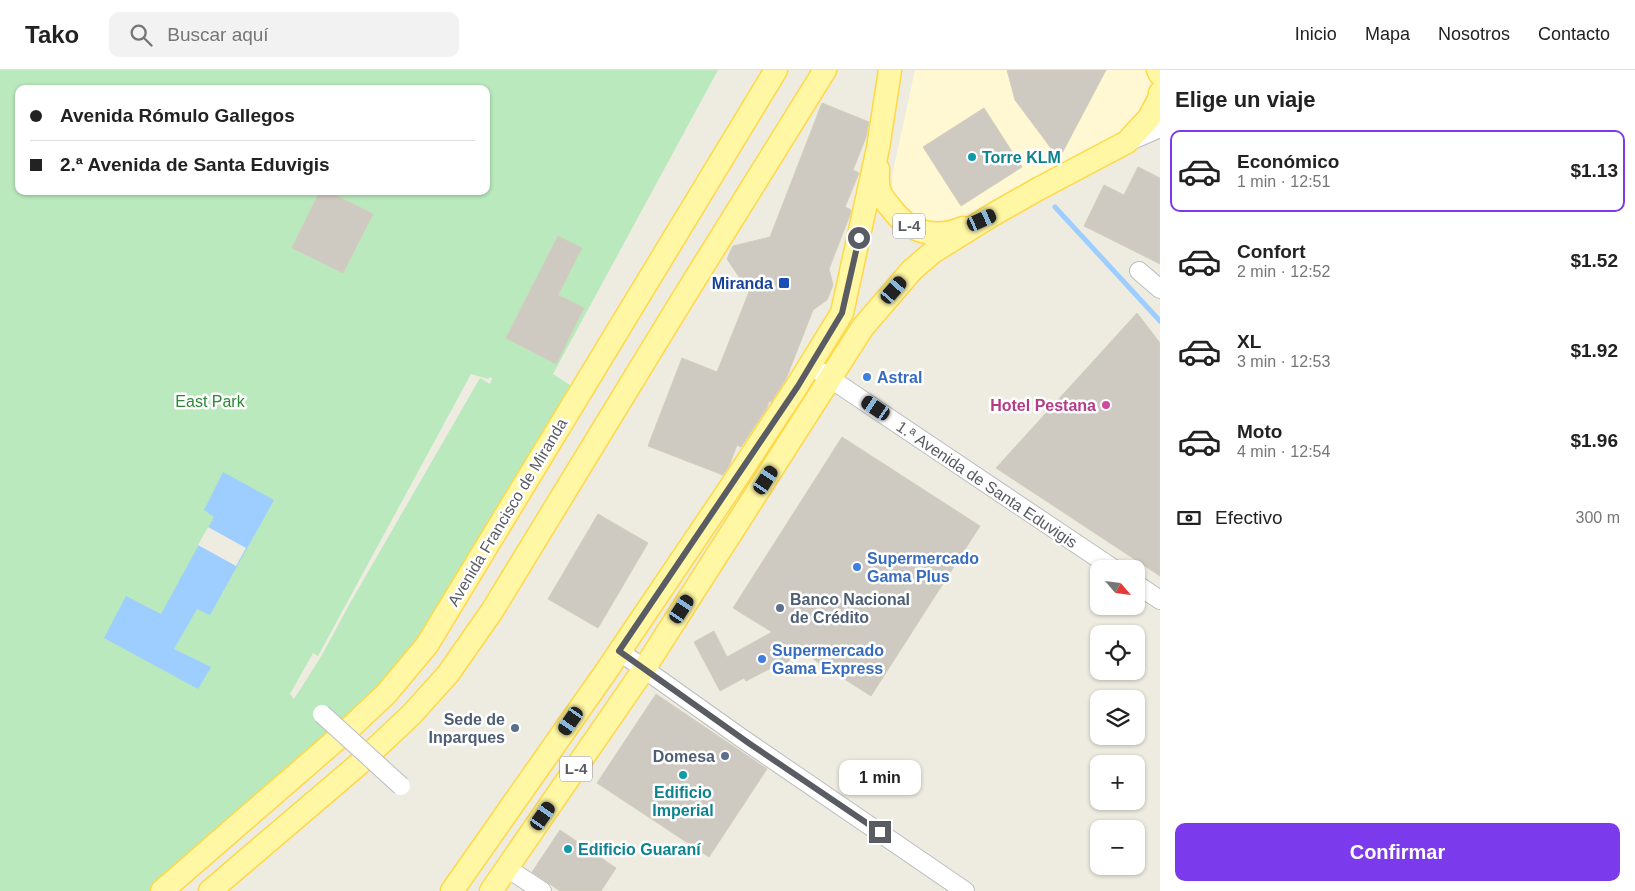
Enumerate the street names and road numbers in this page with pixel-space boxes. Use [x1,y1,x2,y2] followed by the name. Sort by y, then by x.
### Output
[893,214,925,238] road number: L-4
[445,415,570,609] street label: Avenida Francisco de Miranda
[893,418,1080,551] street label: 1.ª Avenida de Santa Eduvigis
[560,756,592,782] road number: L-4

